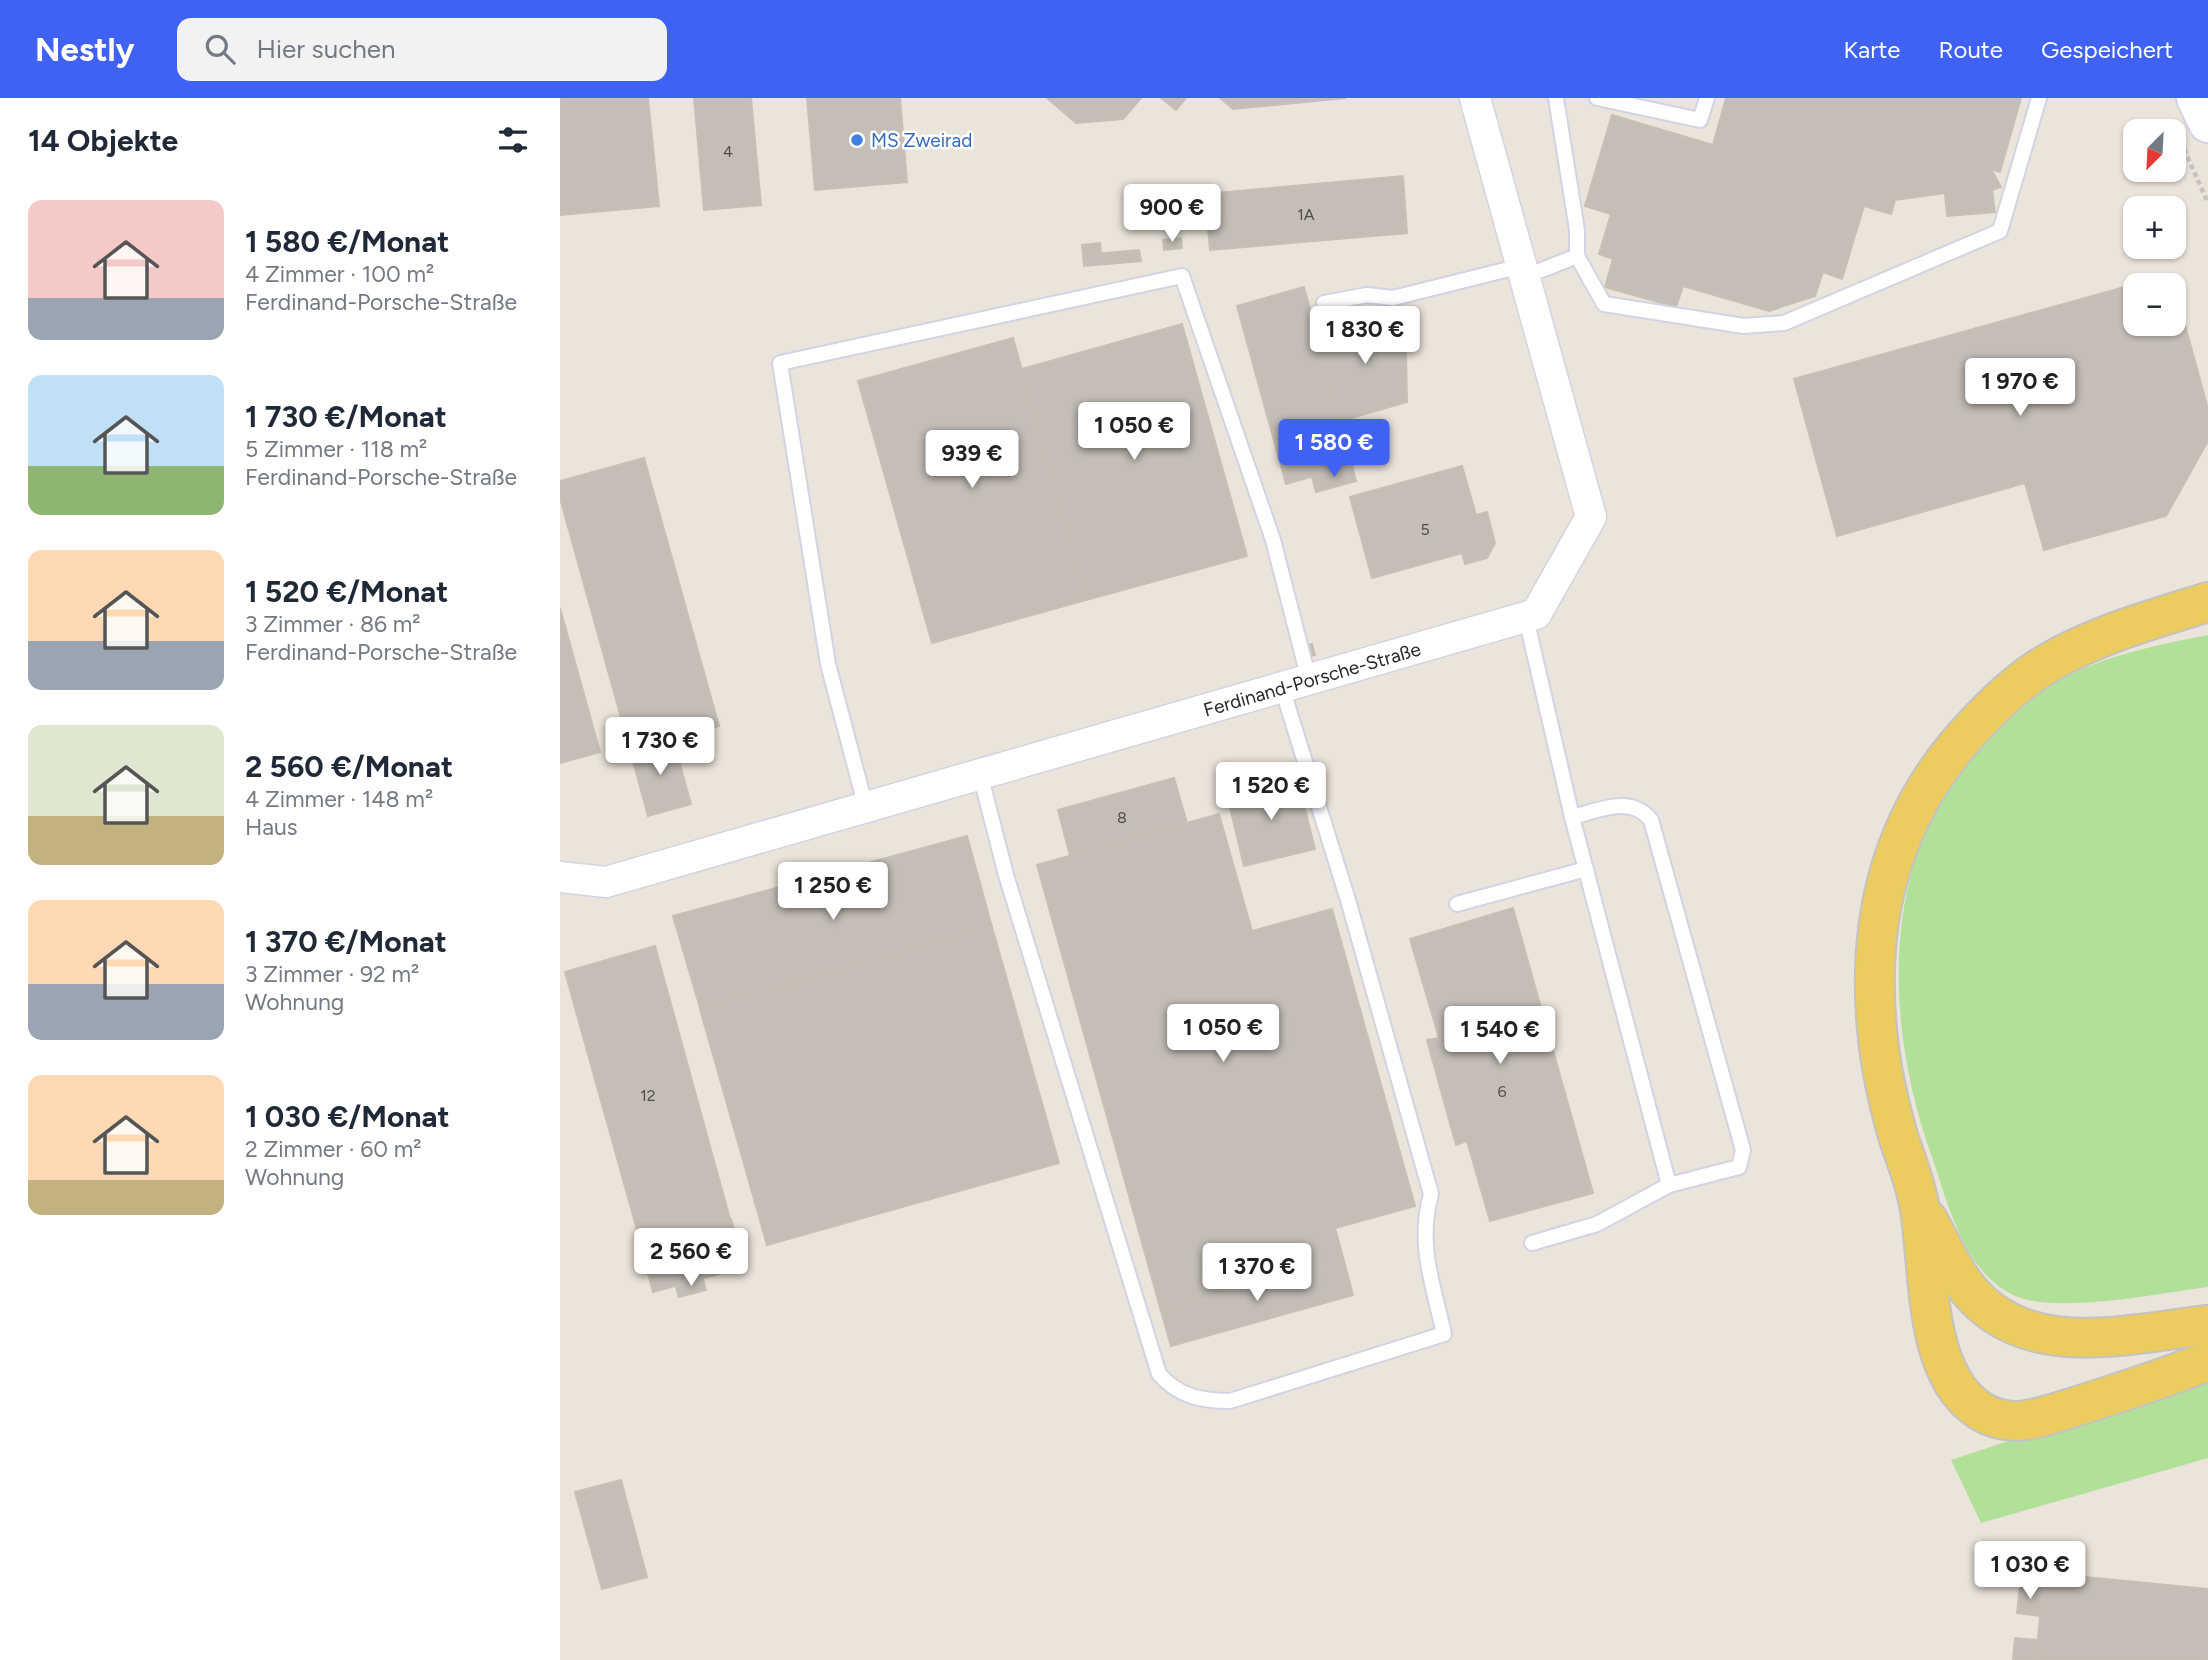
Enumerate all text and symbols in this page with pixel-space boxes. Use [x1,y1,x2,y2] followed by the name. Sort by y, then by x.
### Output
[177,18,667,81] search box
[35,30,135,69] text: Nestly
[201,30,239,68] icon: search
[257,33,395,65] text: Hier suchen
[1844,35,1900,64] text: Karte
[1938,35,2003,64] text: Route
[2041,35,2173,64] text: Gespeichert
[2123,119,2186,182] north arrow
[2123,119,2186,336] map controls
[494,121,532,159] icon: filters
[28,122,178,159] text: 14 Objekte
[871,129,972,152] place label: MS Zweirad
[849,132,865,148] marker: MS Zweirad
[723,142,733,161] house number: 4
[1123,184,1221,244] pin: 900 €
[1140,193,1204,221] text: 900 €
[2123,196,2186,259] button: +
[1297,205,1315,224] house number: 1A
[245,223,449,260] text: 1 580 €/Monat
[84,228,168,312] icon: home
[245,260,434,288] text: 4 Zimmer · 100 m²
[2123,273,2186,336] button: −
[245,288,517,316] text: Ferdinand-Porsche-Straße
[1300,306,1430,366] pin: 1 830 €
[1326,315,1404,343] text: 1 830 €
[1955,358,2085,418] pin: 1 970 €
[1981,367,2059,395] text: 1 970 €
[245,398,447,435] text: 1 730 €/Monat
[1069,402,1199,462] pin: 1 050 €
[84,403,168,487] icon: home
[1094,411,1174,439] text: 1 050 €
[1269,420,1399,479] pin: 1 580 €
[1295,428,1373,456] text: 1 580 €
[923,430,1021,490] pin: 939 €
[245,435,427,463] text: 5 Zimmer · 118 m²
[942,439,1002,467] text: 939 €
[245,463,517,491] text: Ferdinand-Porsche-Straße
[1420,520,1430,539] house number: 5
[245,573,448,610] text: 1 520 €/Monat
[84,578,168,662] icon: home
[245,610,421,638] text: 3 Zimmer · 86 m²
[1201,637,1423,722] street label: Ferdinand-Porsche-Straße
[245,638,517,666] text: Ferdinand-Porsche-Straße
[595,718,725,777] pin: 1 730 €
[621,726,699,754] text: 1 730 €
[245,748,453,785] text: 2 560 €/Monat
[84,753,168,837] icon: home
[1206,762,1336,822] pin: 1 520 €
[1232,771,1310,799] text: 1 520 €
[245,785,433,813] text: 4 Zimmer · 148 m²
[1117,808,1127,827] house number: 8
[245,813,298,841] text: Haus
[768,862,898,922] pin: 1 250 €
[794,871,872,899] text: 1 250 €
[245,923,447,960] text: 1 370 €/Monat
[84,928,168,1012] icon: home
[245,960,419,988] text: 3 Zimmer · 92 m²
[245,988,344,1016] text: Wohnung
[1158,1004,1288,1064] pin: 1 050 €
[1435,1006,1565,1066] pin: 1 540 €
[1183,1013,1263,1041] text: 1 050 €
[1460,1015,1540,1043] text: 1 540 €
[1497,1082,1507,1101] house number: 6
[640,1086,656,1105] house number: 12
[245,1098,450,1135] text: 1 030 €/Monat
[84,1103,168,1187] icon: home
[245,1135,422,1163] text: 2 Zimmer · 60 m²
[245,1163,344,1191] text: Wohnung
[626,1228,756,1288] pin: 2 560 €
[650,1237,732,1265] text: 2 560 €
[1192,1244,1322,1303] pin: 1 370 €
[1218,1252,1296,1280] text: 1 370 €
[1965,1542,2095,1601] pin: 1 030 €
[1990,1550,2070,1578] text: 1 030 €

